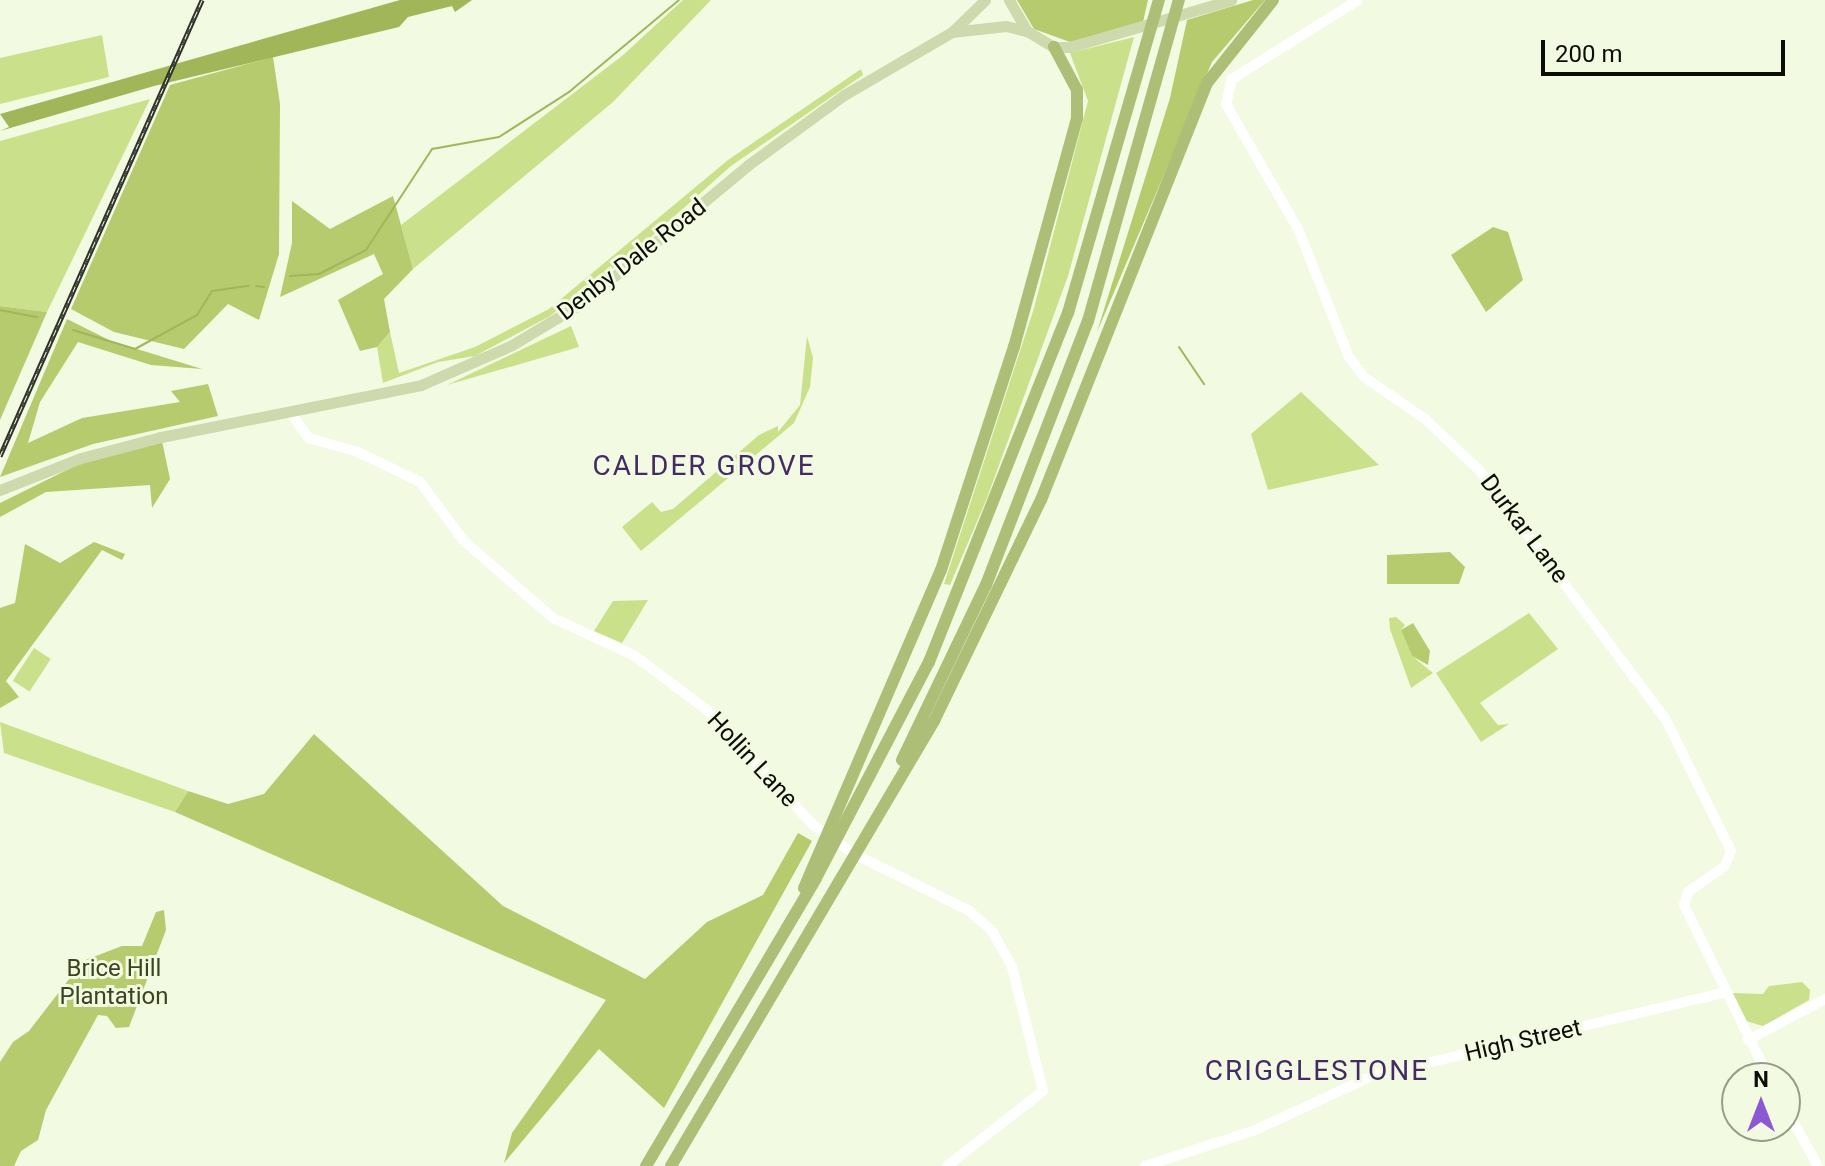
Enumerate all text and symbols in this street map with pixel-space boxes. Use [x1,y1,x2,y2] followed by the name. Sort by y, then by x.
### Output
[1545,24,1789,74] scale bar
[1555,40,1622,68] text: 200 m
[552,193,712,327] street label: Denby Dale Road
[592,449,816,483] district label: CALDER GROVE
[1474,469,1574,589] street label: Durkar Lane
[701,706,803,814] street label: Hollin Lane
[60,955,168,1011] park label: Brice Hill Plantation
[1462,1014,1584,1068] street label: High Street
[1205,1054,1429,1088] district label: CRIGGLESTONE
[1721,1062,1801,1142] north arrow
[1753,1067,1769,1092] text: N

